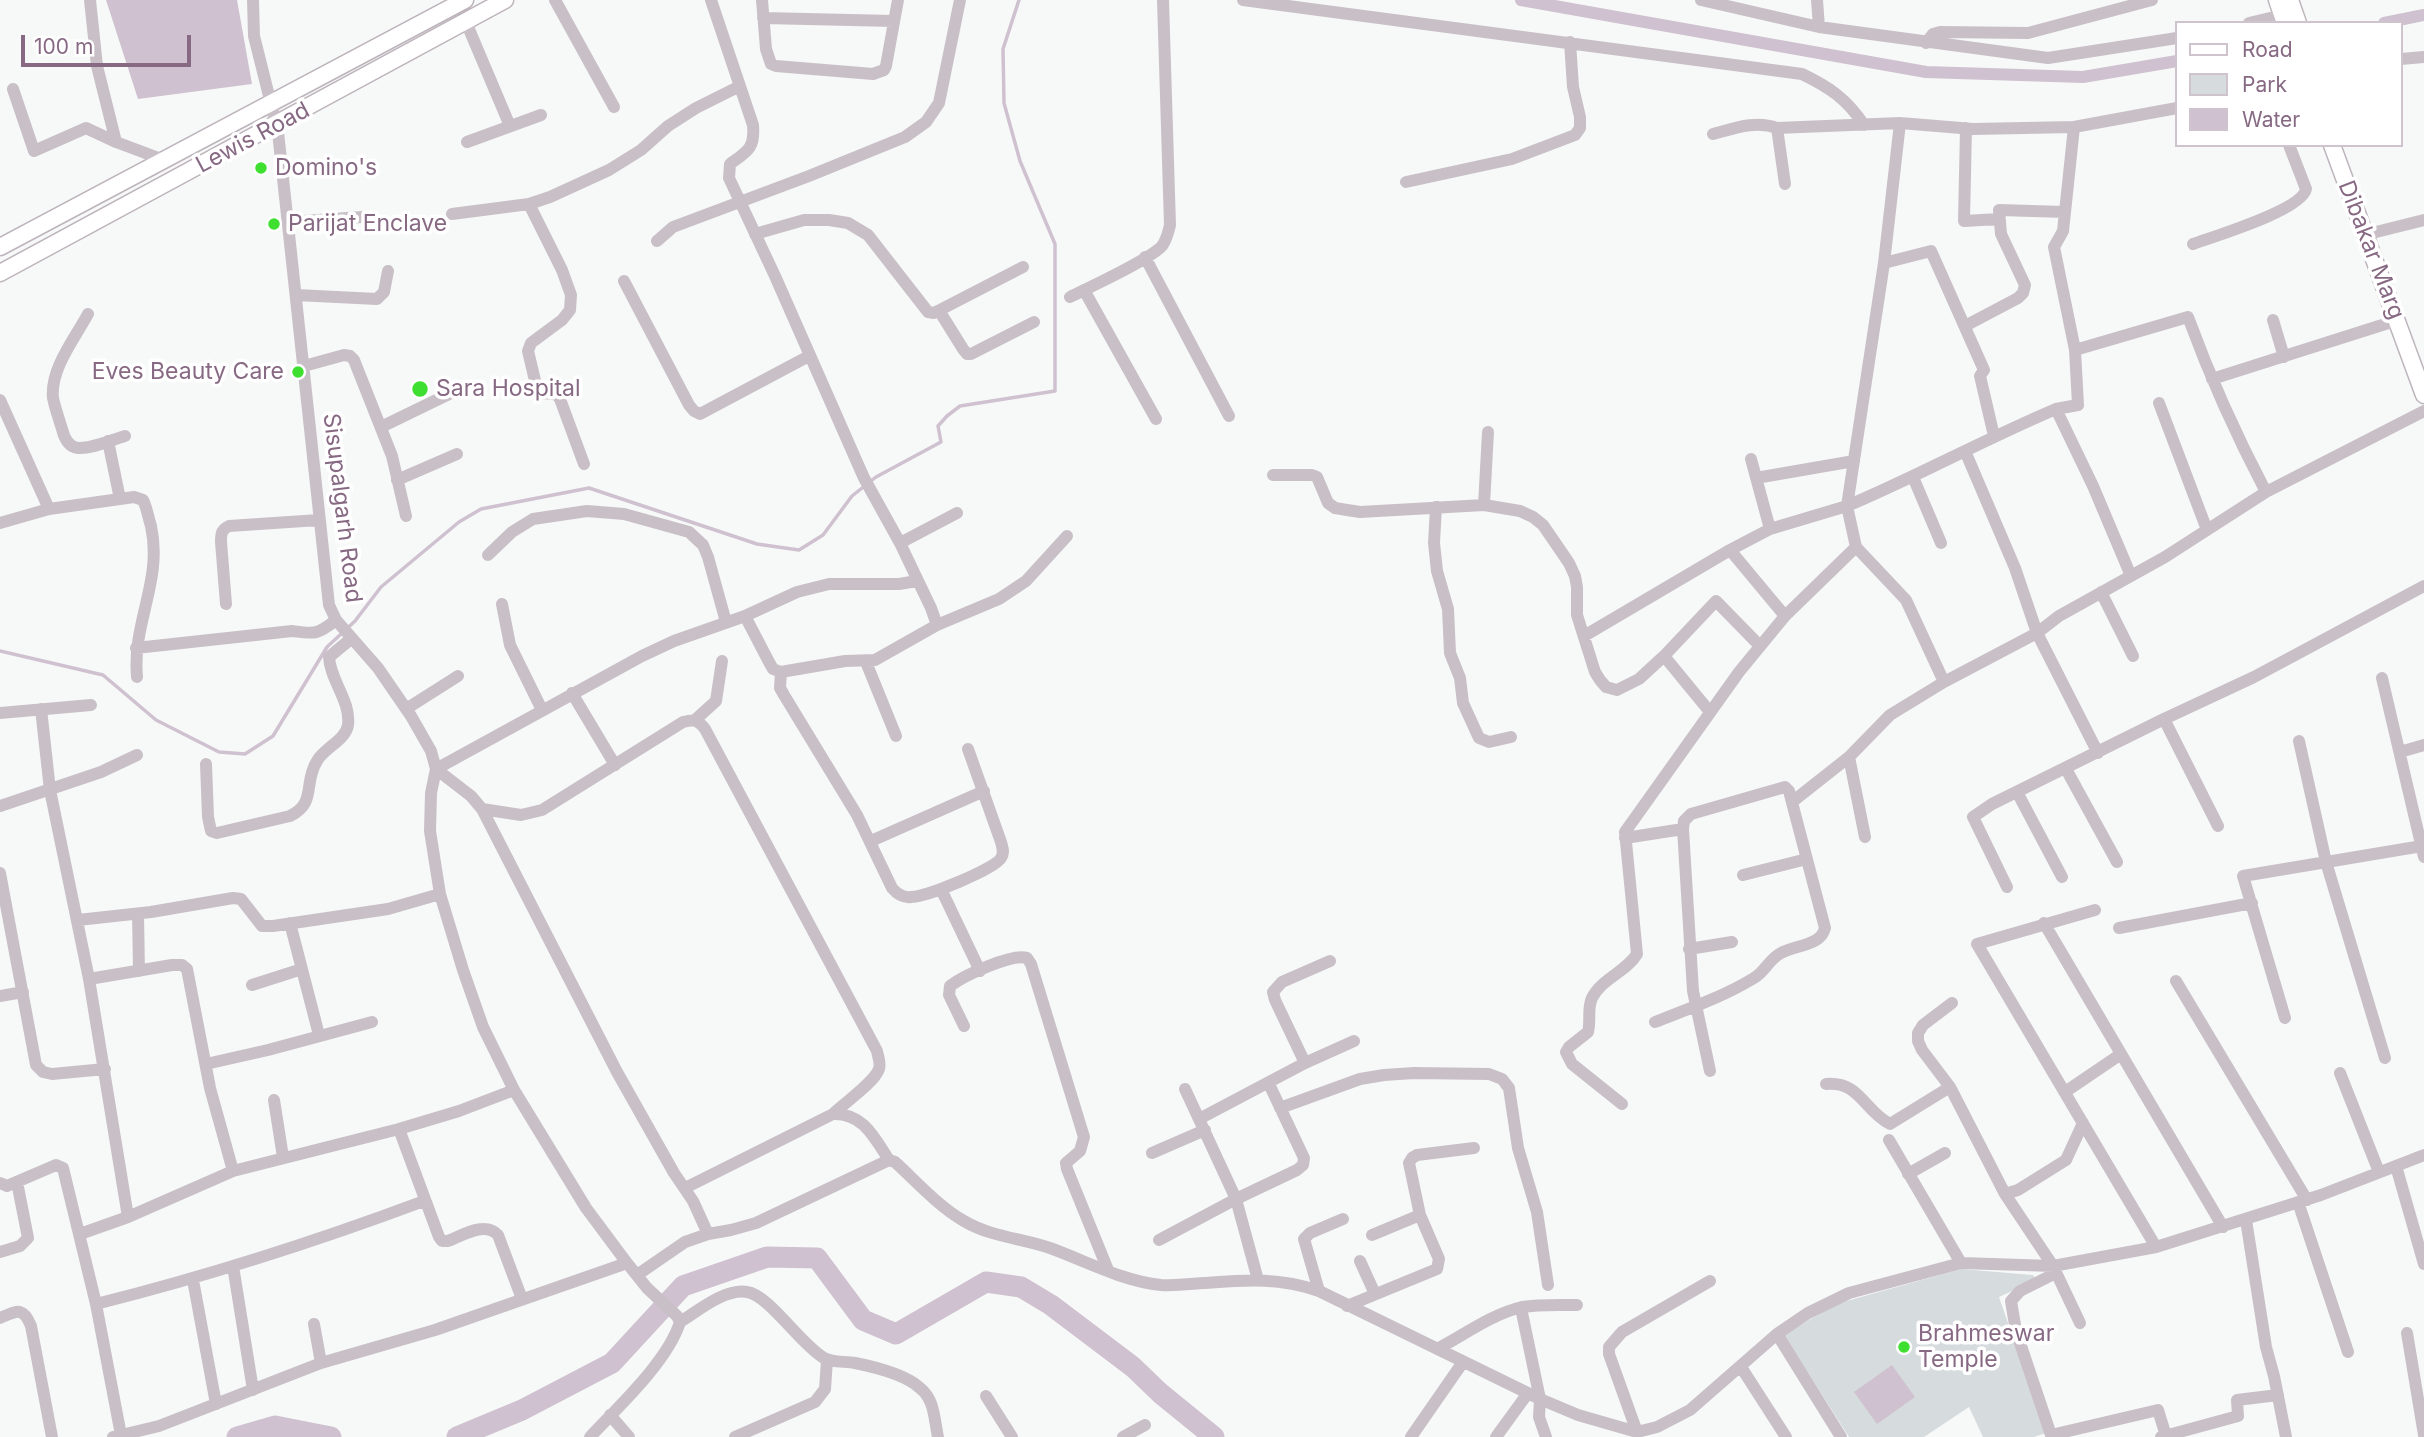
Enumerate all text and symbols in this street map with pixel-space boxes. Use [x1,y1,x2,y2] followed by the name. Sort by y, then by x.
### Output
[24,21,194,65] scale bar
[2176,21,2403,147] legend
[34,34,93,59] text: 100 m
[2242,37,2293,62] text: Road
[2242,72,2287,97] text: Park
[192,97,314,179] street label: Lewis Road
[2242,107,2300,132] text: Water
[275,154,377,182] place label: Domino's
[253,160,269,176] marker: Domino's
[2332,177,2410,323] street label: Dibakar Marg
[288,210,447,238] place label: Parijat Enclave
[266,216,282,232] marker: Parijat Enclave
[92,358,284,386] place label: Eves Beauty Care
[290,364,306,380] marker: Eves Beauty Care
[436,375,581,403] place label: Sara Hospital
[410,379,430,399] marker: Sara Hospital
[317,412,367,604] street label: Sisupalgarh Road
[1918,1320,2054,1374] place label: Brahmeswar Temple
[1896,1339,1912,1355] marker: Brahmeswar Temple

